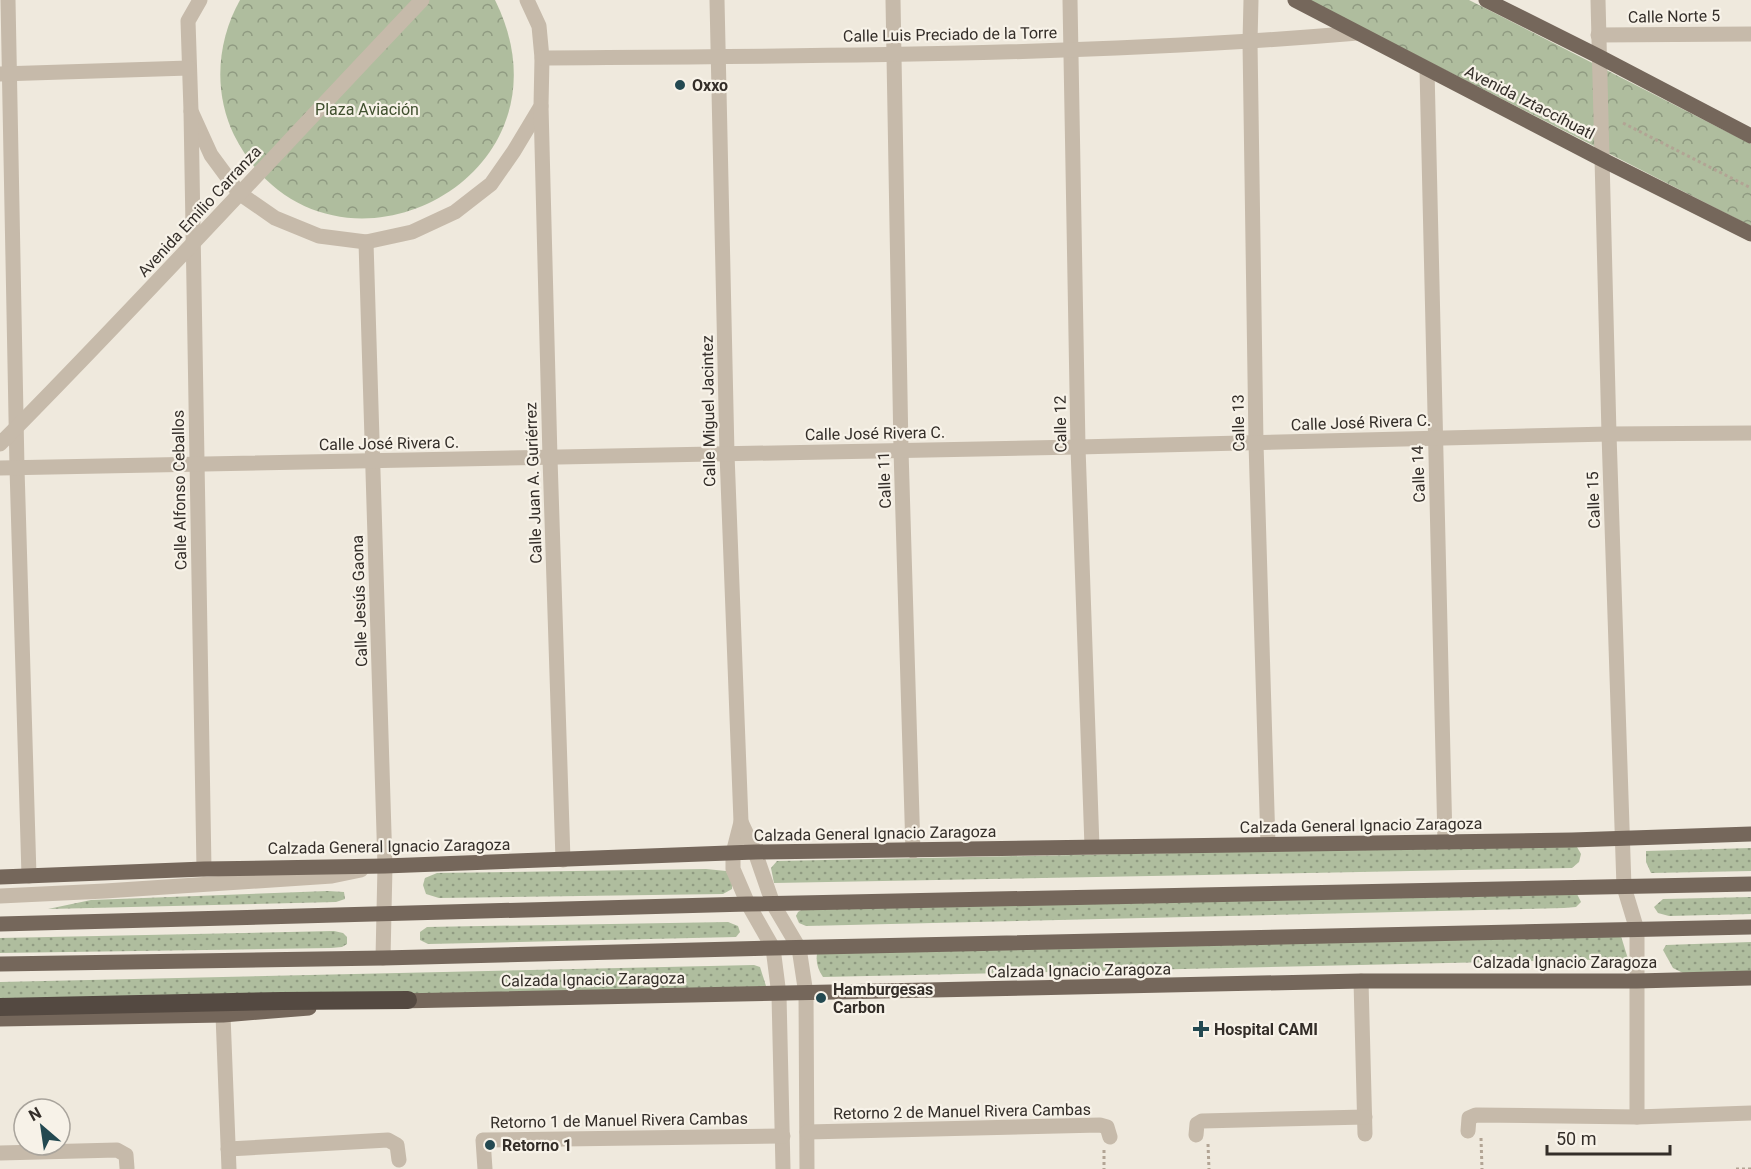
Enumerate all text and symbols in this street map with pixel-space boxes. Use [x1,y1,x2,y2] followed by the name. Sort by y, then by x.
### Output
[1628,6,1720,27] street label: Calle Norte 5
[843,23,1057,46] street label: Calle Luis Preciado de la Torre
[1462,62,1598,143] street label: Avenida Iztaccíhuatl
[692,76,728,95] place label: Oxxo
[673,78,687,92] marker: Oxxo
[315,100,419,119] park label: Plaza Aviación
[134,142,265,281] street label: Avenida Emilio Carranza
[698,335,719,487] street label: Calle Miguel Jacintez
[1229,394,1248,452] street label: Calle 13
[1051,395,1070,453] street label: Calle 12
[521,402,546,564] street label: Calle Juan A. Guriérrez
[169,410,190,570] street label: Calle Alfonso Ceballos
[1291,411,1431,434] street label: Calle José Rivera C.
[805,423,945,444] street label: Calle José Rivera C.
[319,433,459,454] street label: Calle José Rivera C.
[1408,445,1429,503] street label: Calle 14
[874,451,895,509] street label: Calle 11
[1583,471,1604,529] street label: Calle 15
[348,535,371,667] street label: Calle Jesús Gaona
[1240,814,1482,837] street label: Calzada General Ignacio Zaragoza
[754,822,996,845] street label: Calzada General Ignacio Zaragoza
[268,835,510,858] street label: Calzada General Ignacio Zaragoza
[1473,953,1657,972] street label: Calzada Ignacio Zaragoza
[987,959,1171,982] street label: Calzada Ignacio Zaragoza
[501,968,685,991] street label: Calzada Ignacio Zaragoza
[833,980,933,1017] place label: Hamburgesas Carbon
[814,991,828,1005] marker: Hamburgesas Carbon
[1192,1020,1210,1038] marker: Hospital CAMI
[1214,1020,1318,1039] place label: Hospital CAMI
[12,1097,72,1157] north arrow
[833,1100,1091,1123] street label: Retorno 2 de Manuel Rivera Cambas
[25,1103,45,1125] text: N
[490,1109,748,1132] street label: Retorno 1 de Manuel Rivera Cambas
[1547,1118,1670,1156] scale bar
[1556,1128,1596,1149] text: 50 m
[502,1136,572,1155] place label: Retorno 1
[483,1138,497,1152] marker: Retorno 1

